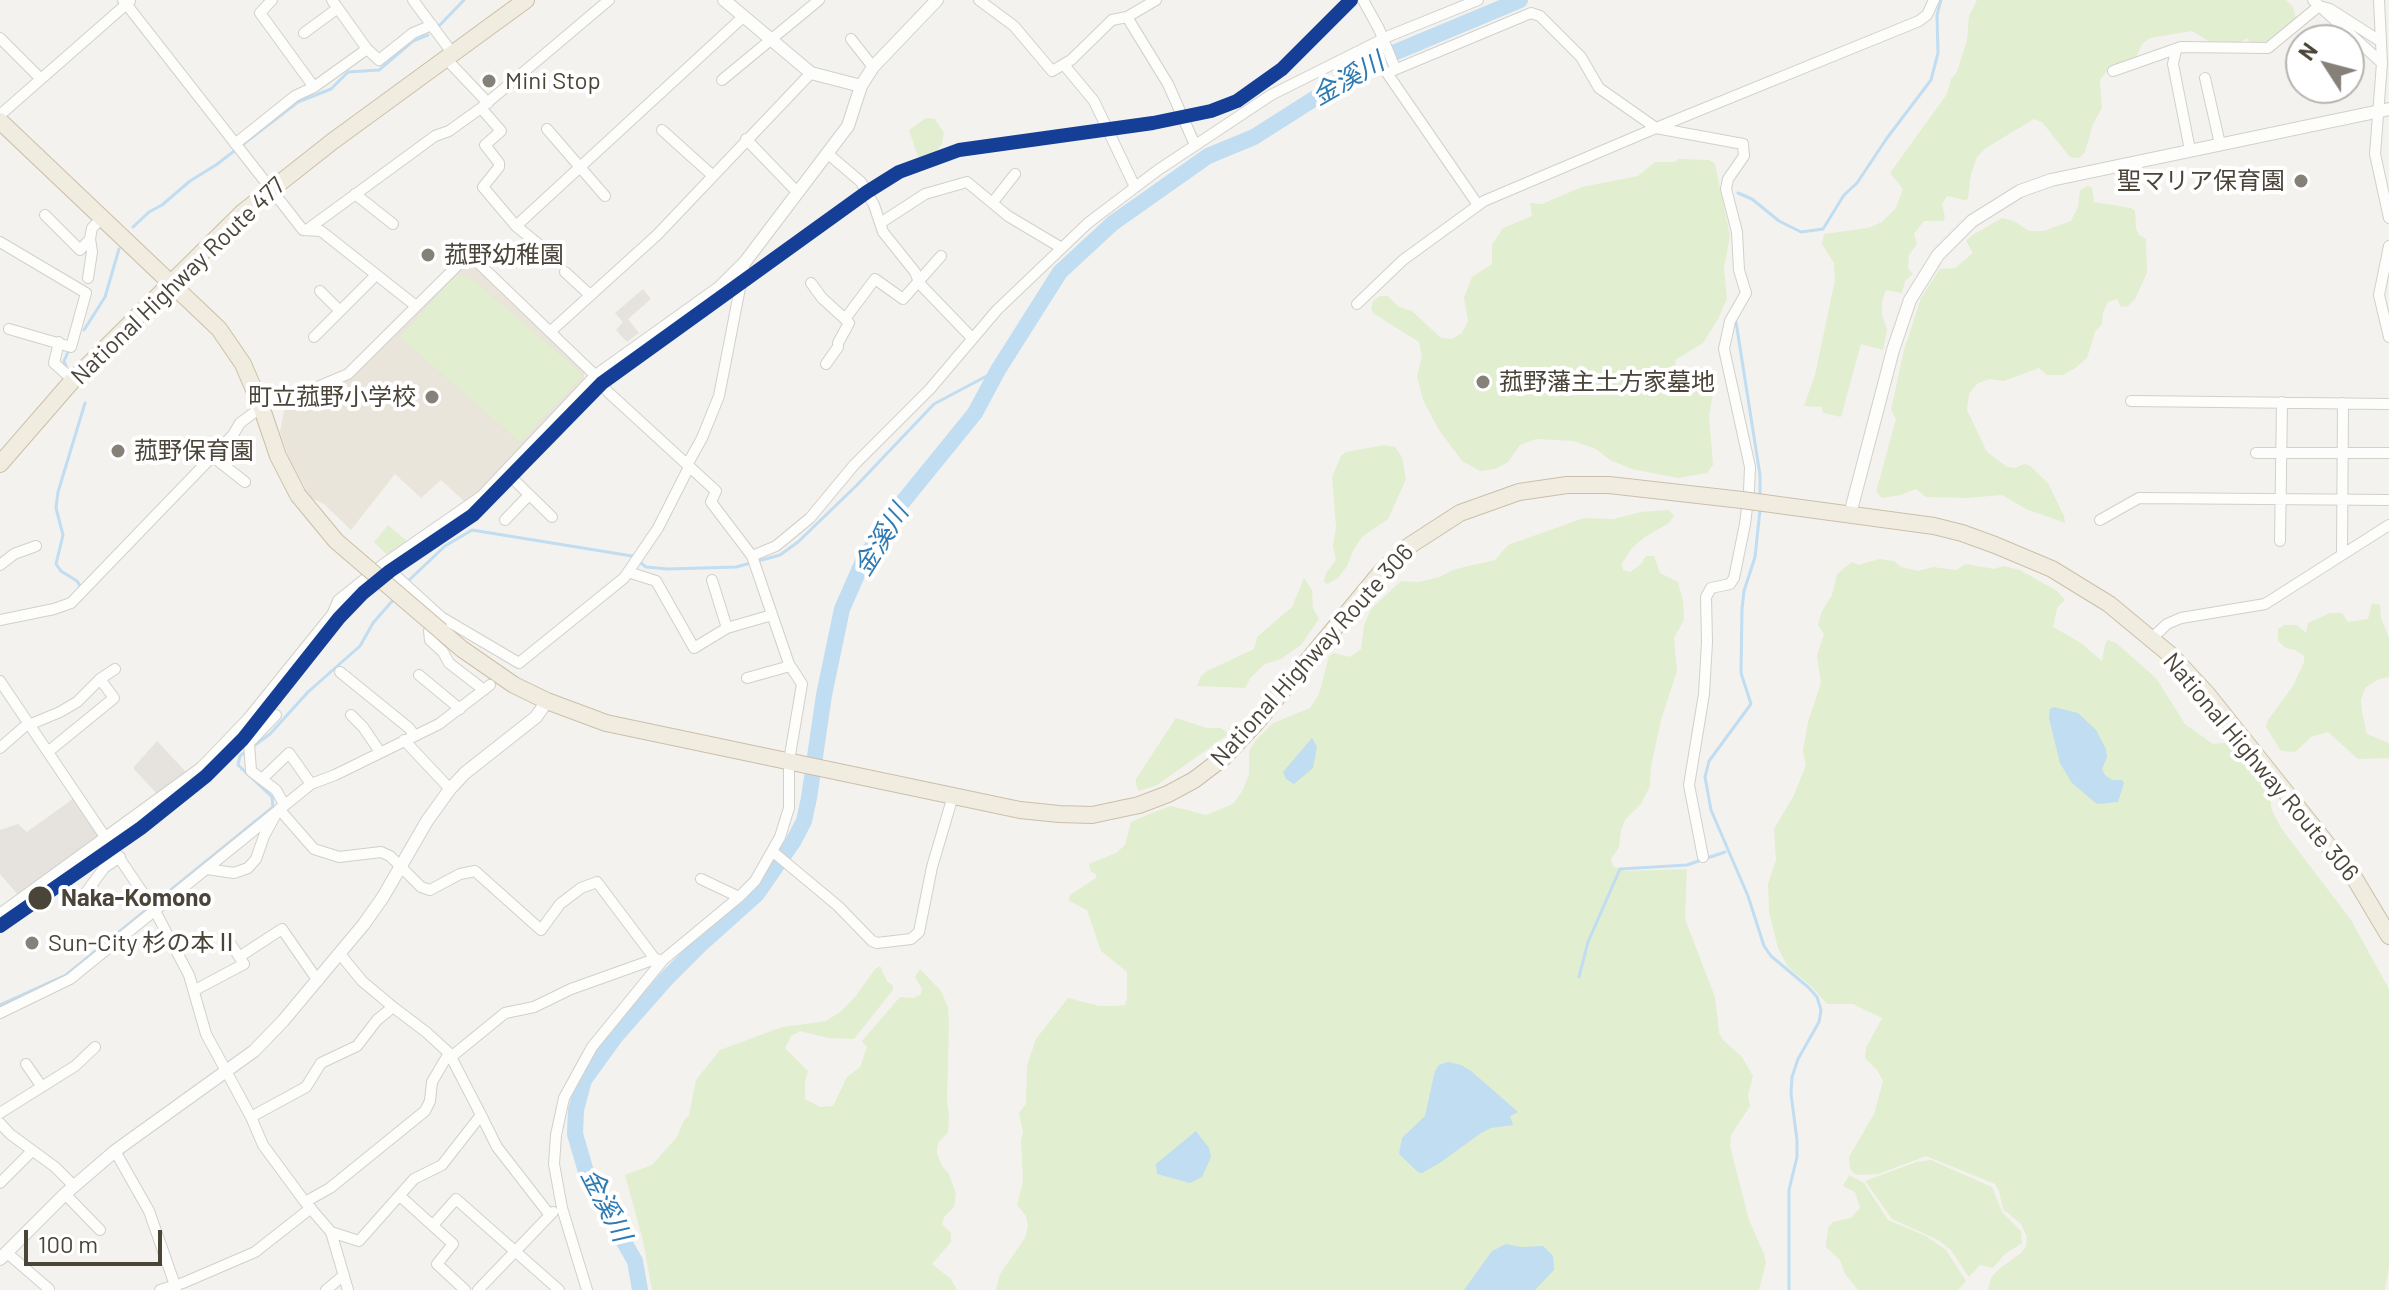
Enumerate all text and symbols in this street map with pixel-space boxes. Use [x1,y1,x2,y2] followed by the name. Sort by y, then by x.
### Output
[2285,24,2365,104] north arrow
[2292,38,2322,65] text: N
[1306,46,1390,112] water label: 金溪川
[505,67,601,95] place label: Mini Stop
[480,72,498,90] marker: Mini Stop
[2117,167,2285,195] place label: 聖マリア保育園
[65,171,291,391] street label: National Highway Route 477
[2292,172,2310,190] marker: 聖マリア保育園
[444,241,564,269] place label: 菰野幼稚園
[419,246,437,264] marker: 菰野幼稚園
[1499,368,1715,396] place label: 菰野藩主土方家墓地
[1474,373,1492,391] marker: 菰野藩主土方家墓地
[248,383,416,411] place label: 町立菰野小学校
[423,388,441,406] marker: 町立菰野小学校
[134,437,254,465] place label: 菰野保育園
[109,442,127,460] marker: 菰野保育園
[847,499,915,581] water label: 金溪川
[1205,538,1419,772] street label: National Highway Route 306
[2157,647,2365,887] street label: National Highway Route 306
[26,884,54,912] marker: Naka-Komono
[61,884,212,912] place label: Naka-Komono
[48,929,238,957] place label: Sun-City 杉の本Ⅱ
[23,934,41,952] marker: Sun-City 杉の本Ⅱ
[574,1163,638,1247] water label: 金溪川
[28,1214,166,1264] scale bar
[38,1229,98,1258] text: 100 m

